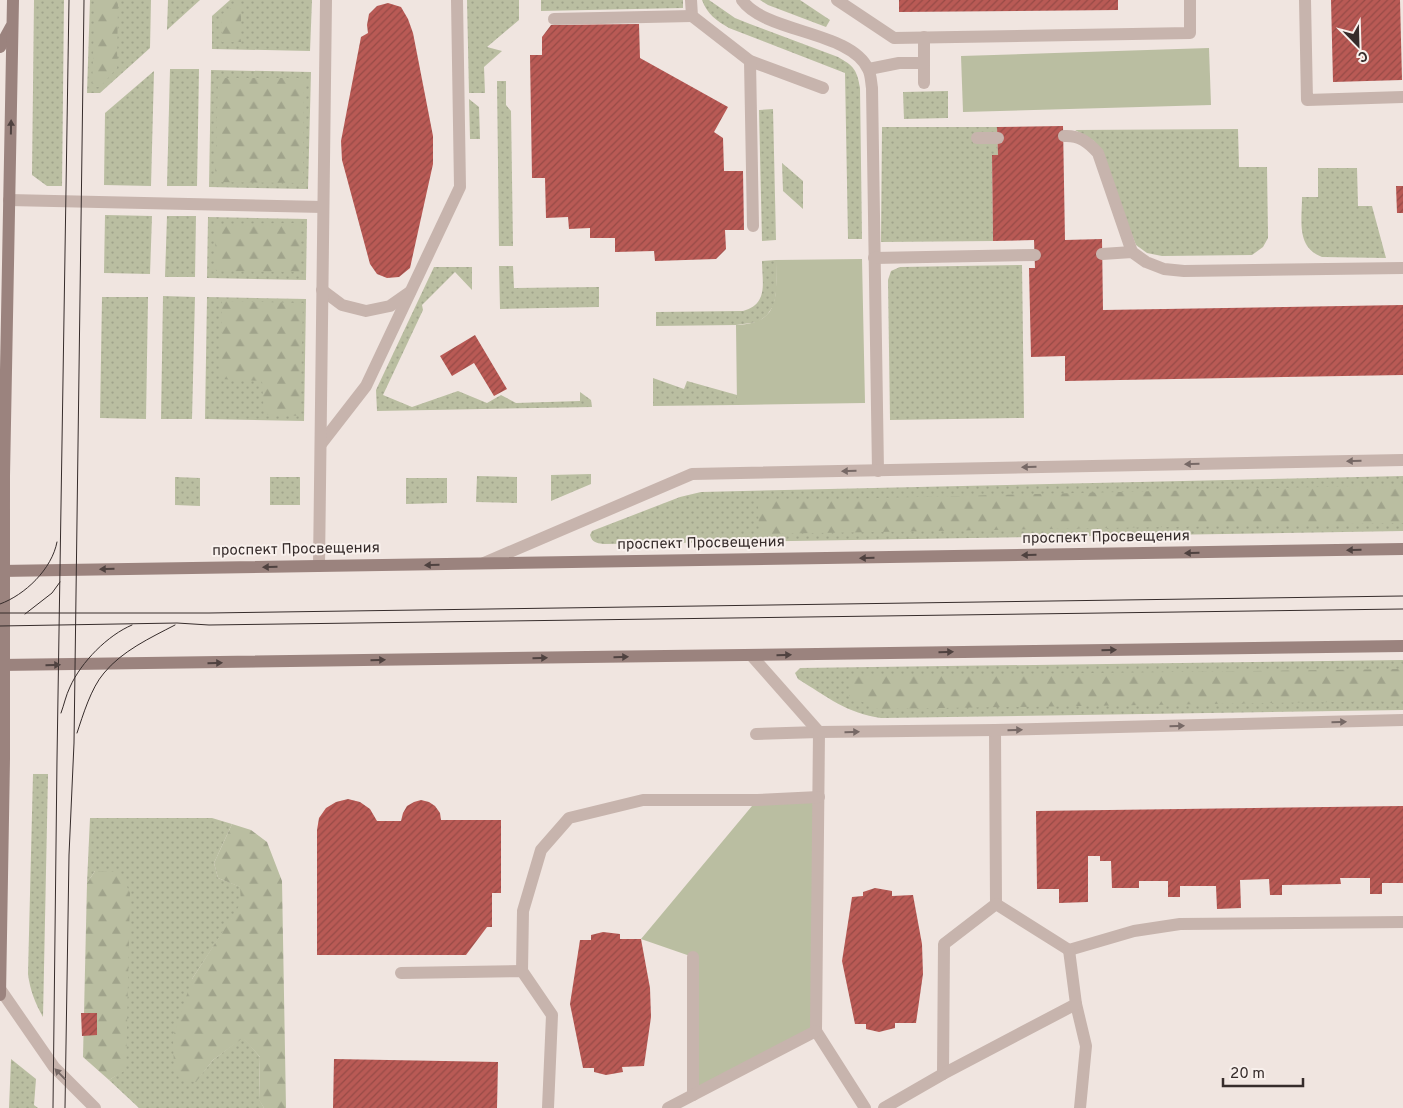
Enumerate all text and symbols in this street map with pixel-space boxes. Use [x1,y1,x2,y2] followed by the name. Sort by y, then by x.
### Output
[1333,20,1383,70] north arrow
[1355,46,1370,65] text: С
[7,118,15,134] one-way arrow
[1346,457,1362,465] one-way arrow
[1184,460,1200,468] one-way arrow
[1021,464,1037,472] one-way arrow
[841,467,857,475] one-way arrow
[1022,527,1190,549] street label: проспект Просвещения
[617,533,785,555] street label: проспект Просвещения
[212,539,380,561] street label: проспект Просвещения
[1346,546,1362,554] one-way arrow
[1184,549,1200,557] one-way arrow
[1021,551,1037,559] one-way arrow
[859,554,875,562] one-way arrow
[424,561,440,569] one-way arrow
[261,563,277,571] one-way arrow
[99,566,115,574] one-way arrow
[1101,646,1117,654] one-way arrow
[938,648,954,656] one-way arrow
[776,650,792,658] one-way arrow
[613,653,629,661] one-way arrow
[532,654,548,662] one-way arrow
[370,656,386,664] one-way arrow
[207,659,223,667] one-way arrow
[45,661,61,669] one-way arrow
[1332,717,1348,725] one-way arrow
[1169,721,1185,729] one-way arrow
[1007,725,1023,733] one-way arrow
[844,728,860,736] one-way arrow
[1223,1056,1303,1088] scale bar
[1230,1065,1265,1084] text: 20 m
[54,1068,66,1080] one-way arrow

